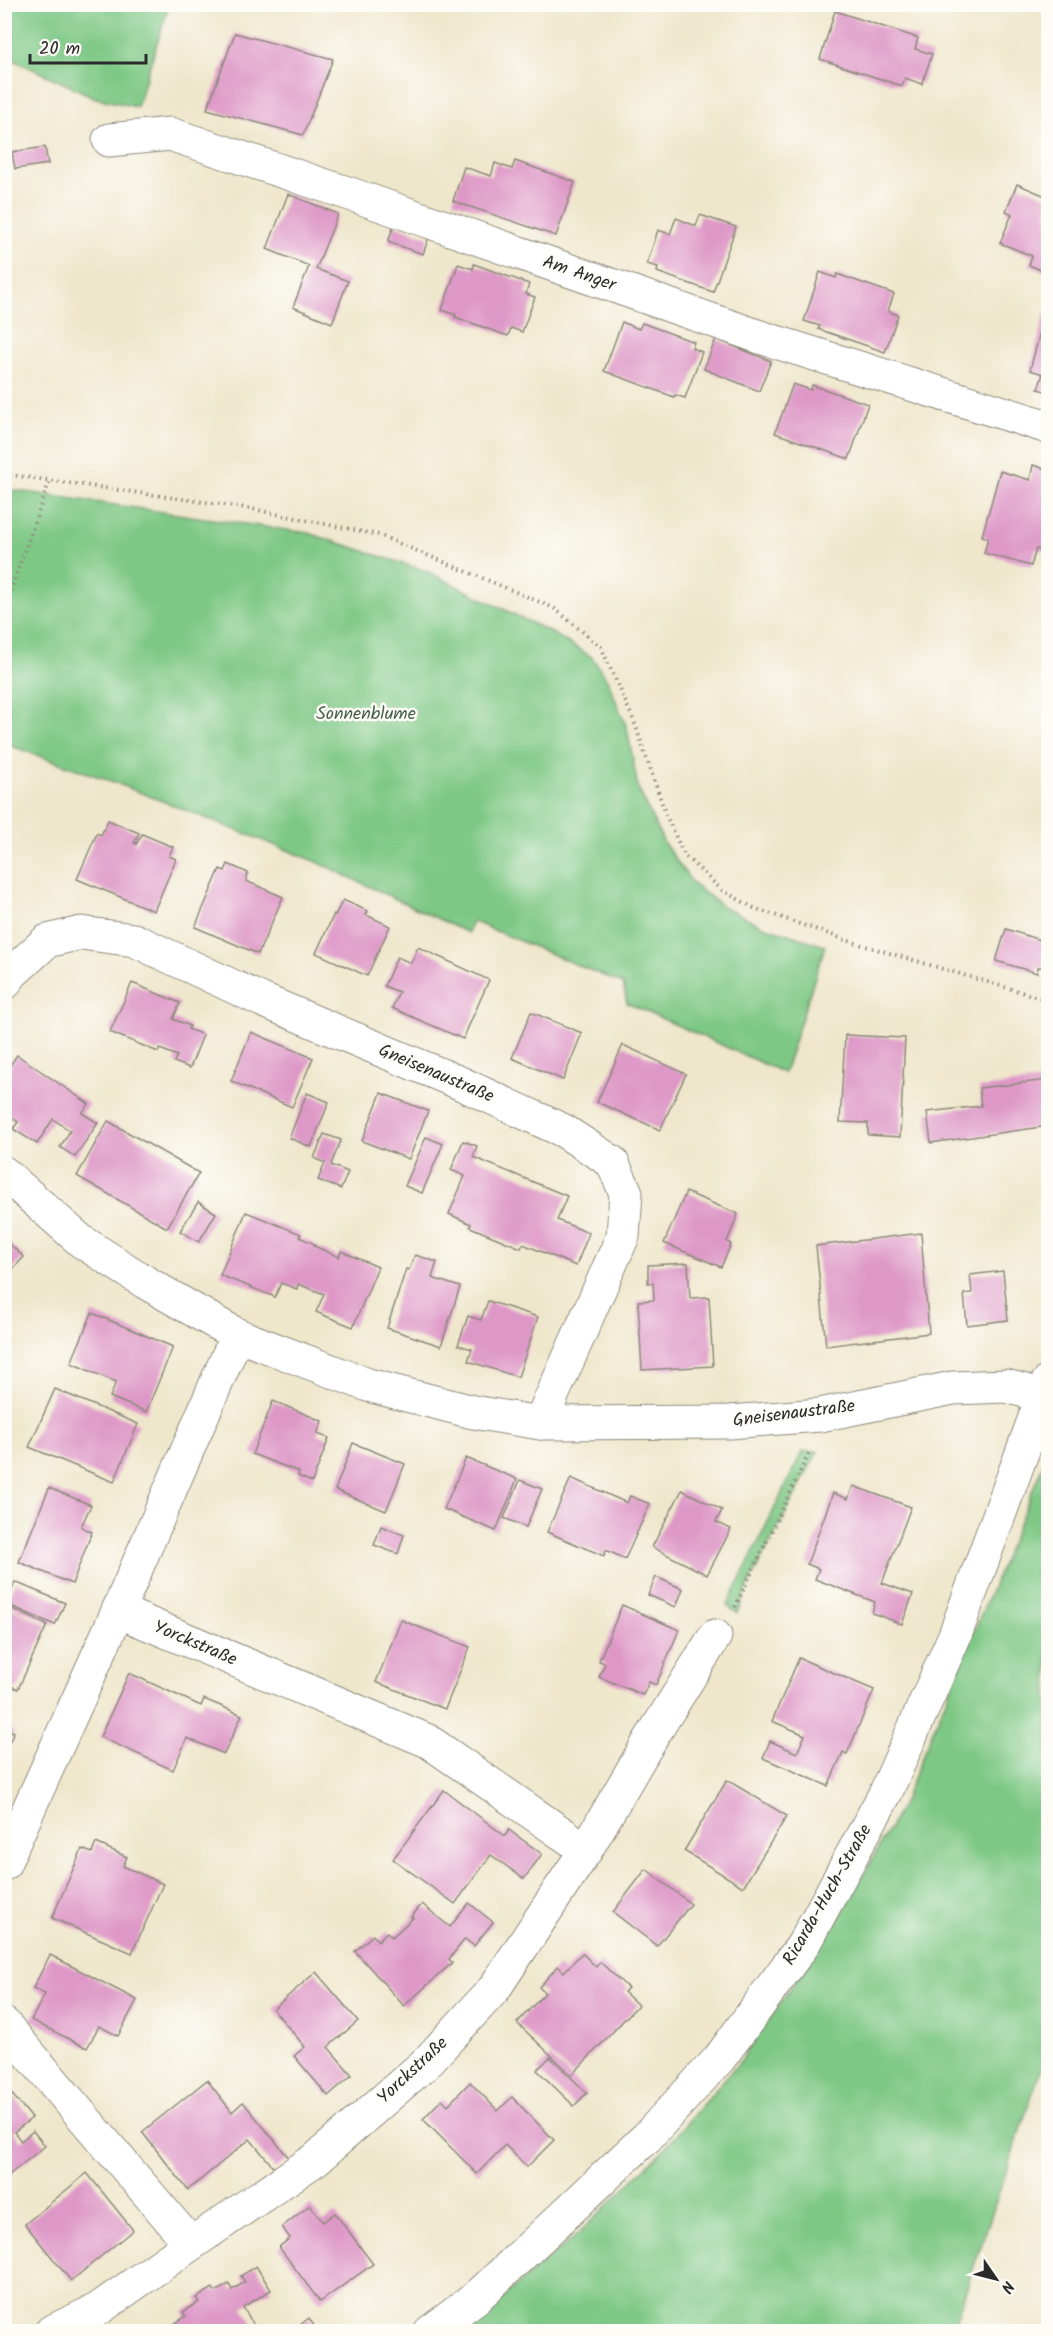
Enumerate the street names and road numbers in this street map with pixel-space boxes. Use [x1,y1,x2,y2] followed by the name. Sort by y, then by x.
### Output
[539,248,620,300] street label: Am Anger
[374,1037,498,1111] street label: Gneisenaustraße
[731,1392,857,1436] street label: Gneisenaustraße
[149,1613,241,1675] street label: Yorckstraße
[776,1819,880,1971] street label: Ricarda-Huch-Straße
[371,2030,455,2112] street label: Yorckstraße

